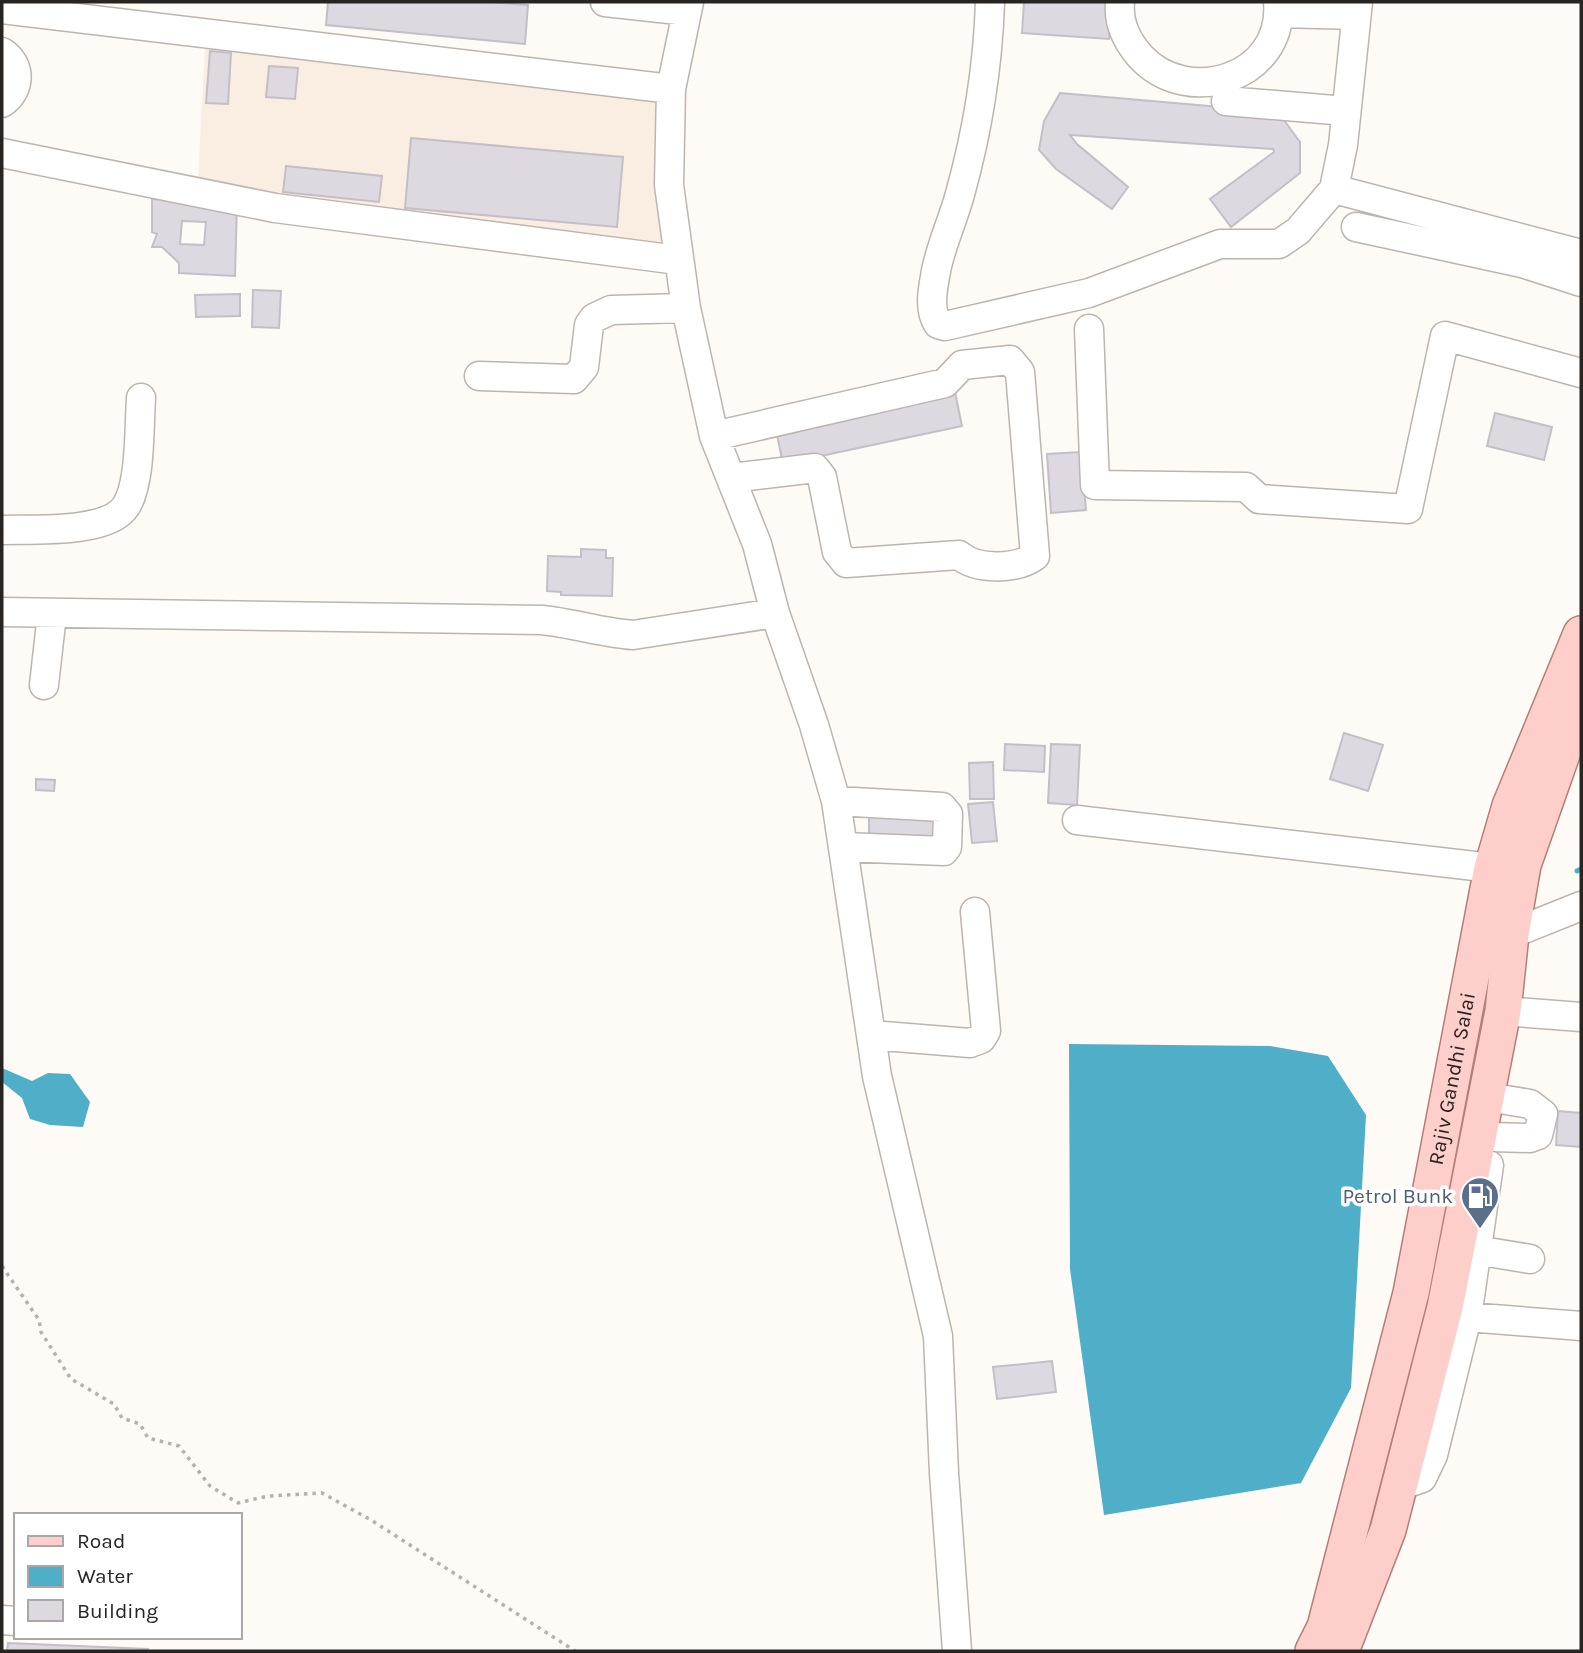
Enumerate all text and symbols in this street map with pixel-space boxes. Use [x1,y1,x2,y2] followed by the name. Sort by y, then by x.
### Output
[1424,990,1480,1167] street label: Rajiv Gandhi Salai
[1459,1175,1501,1230] fuel station icon: Petrol Bunk
[1342,1184,1453,1208] place label: Petrol Bunk
[14,1513,242,1639] legend
[77,1529,125,1553] text: Road
[77,1564,133,1588] text: Water
[77,1599,158,1623] text: Building

